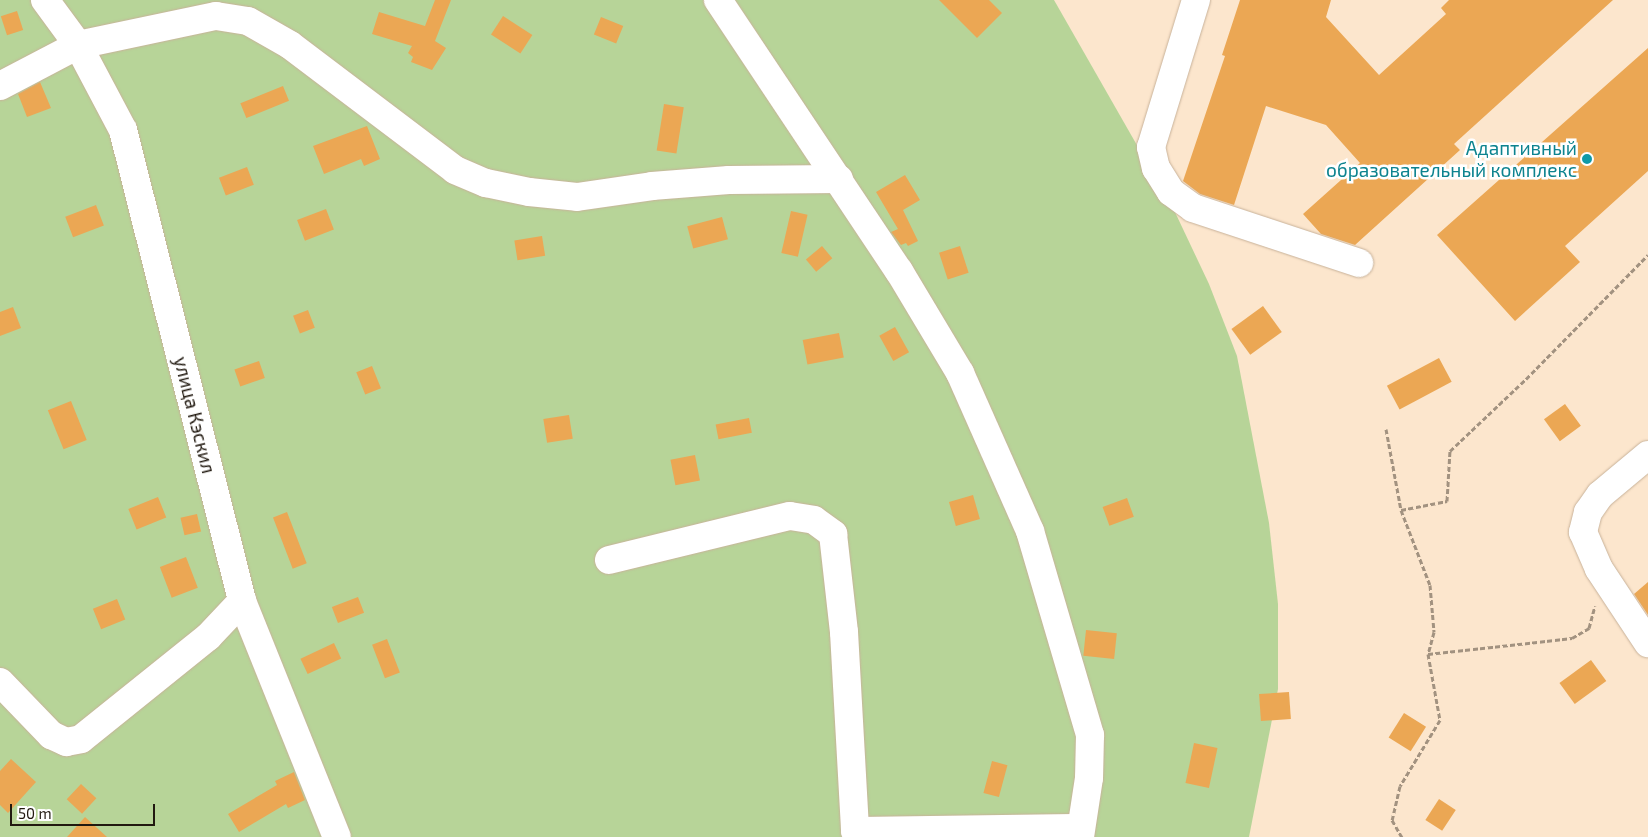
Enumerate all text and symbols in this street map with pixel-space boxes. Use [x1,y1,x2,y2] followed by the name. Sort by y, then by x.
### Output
[1326,137,1577,181] place label: Адаптивный образовательный комплекс
[1581,153,1593,165] marker: Адаптивный образовательный комплекс
[169,354,221,476] street label: улица Кэскил
[12,794,158,826] scale bar
[18,804,52,822] text: 50 m

